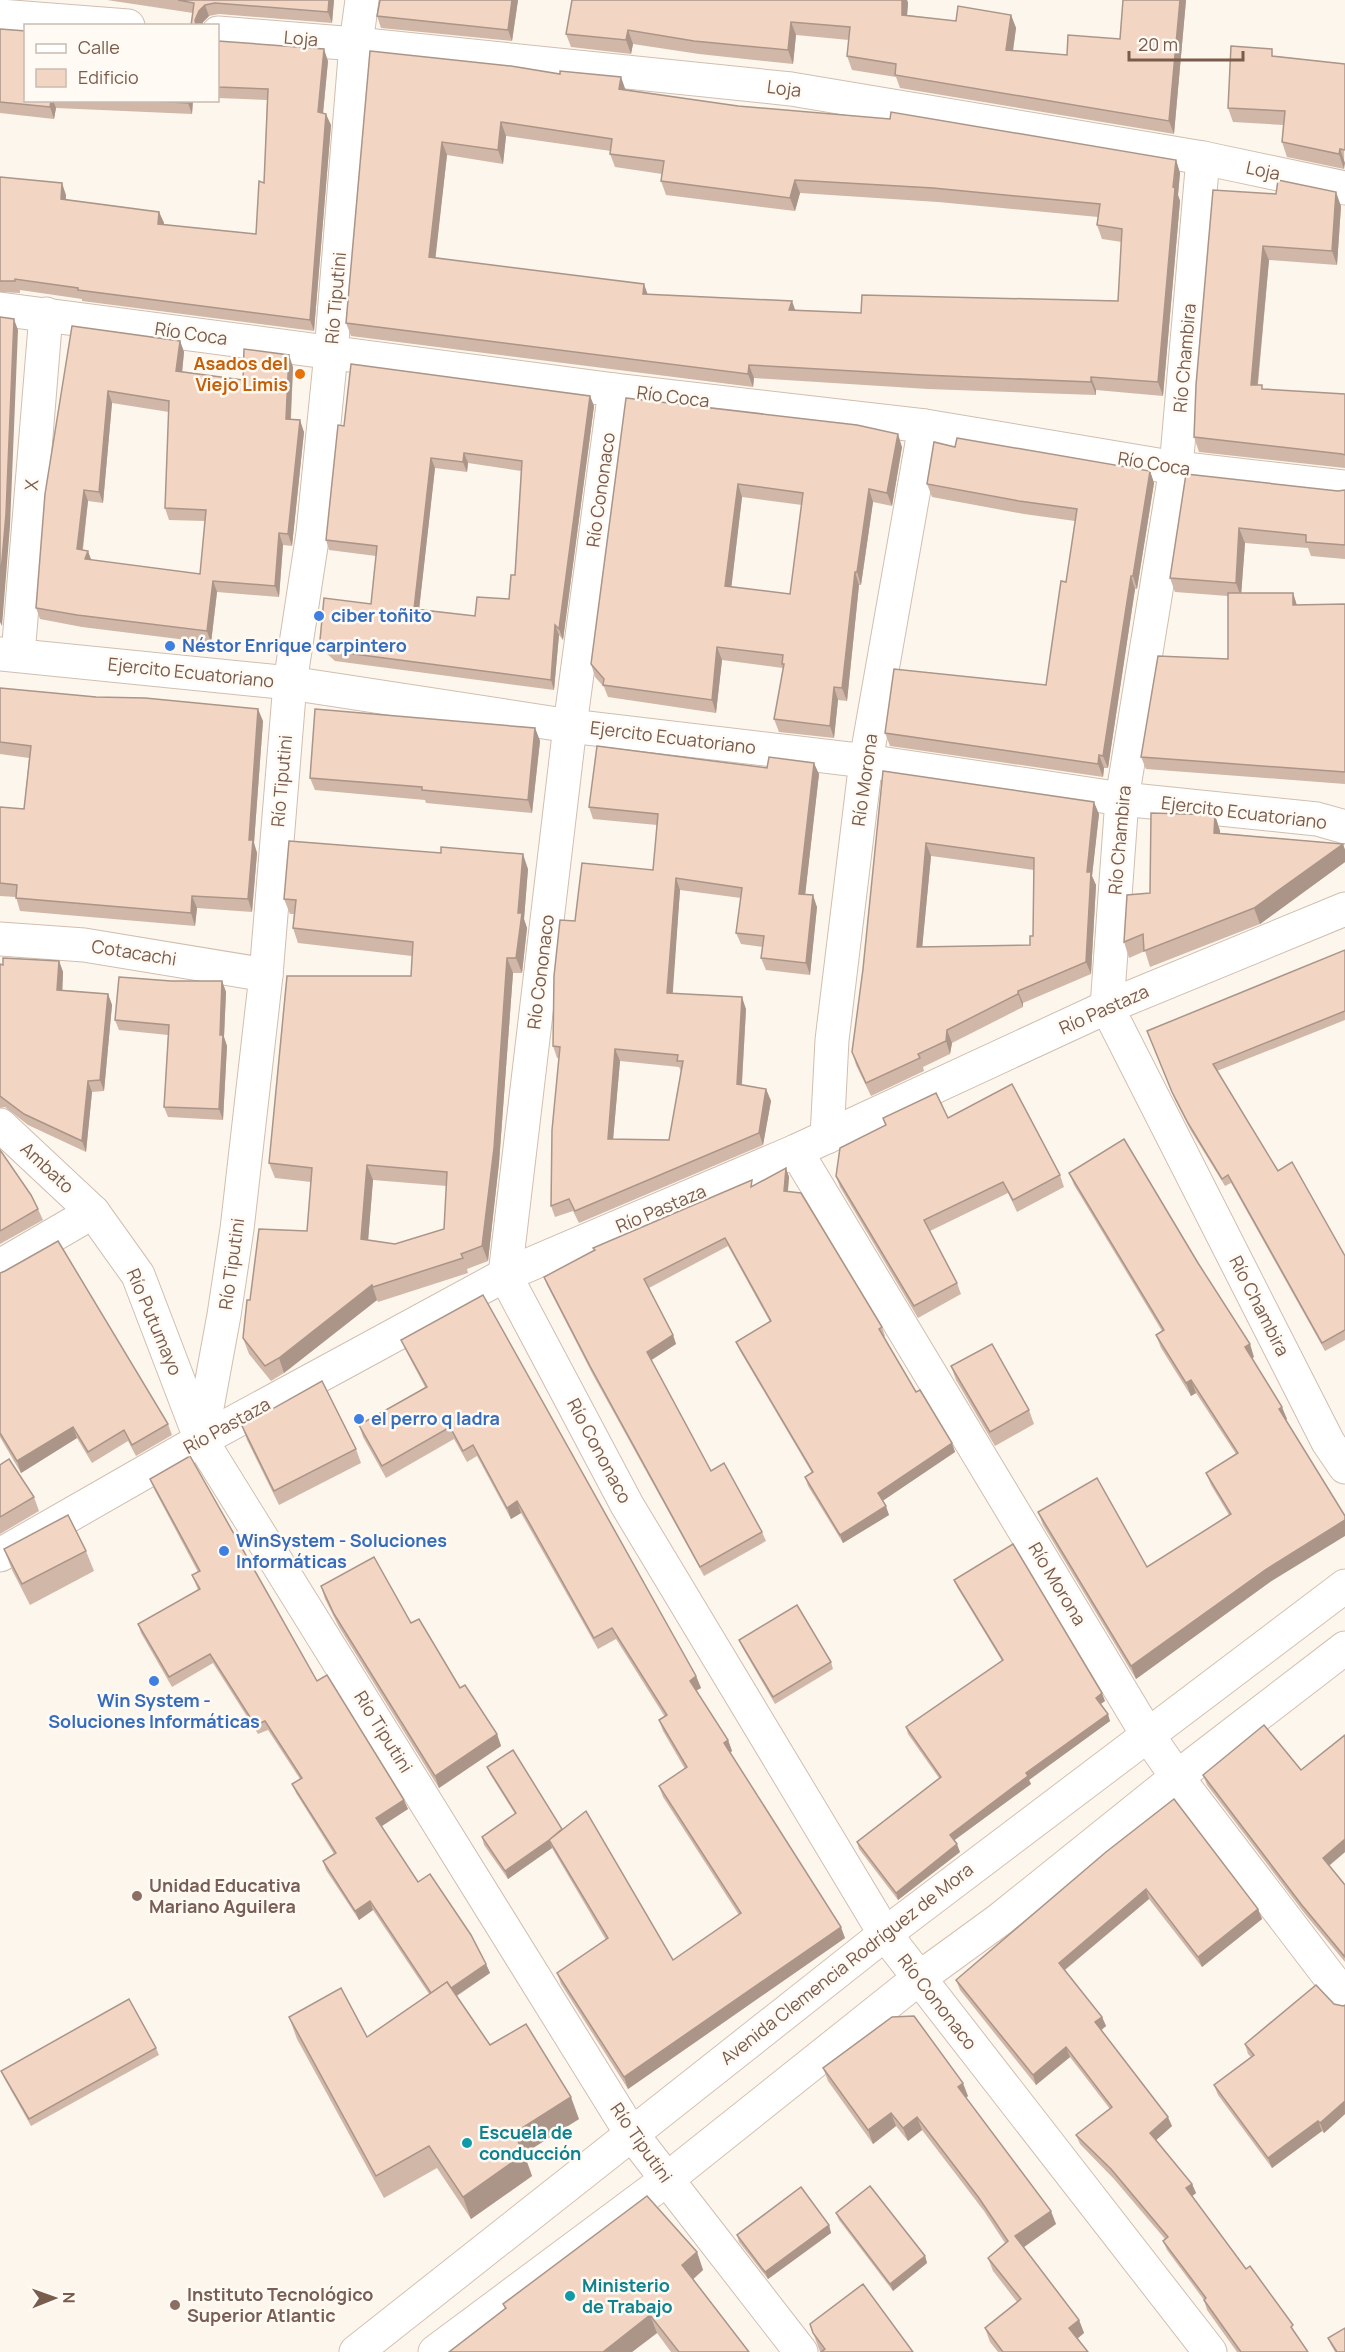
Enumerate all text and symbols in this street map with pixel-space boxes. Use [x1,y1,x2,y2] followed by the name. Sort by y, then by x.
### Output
[24,24,219,102] legend
[1129,24,1243,62] scale bar
[283,25,319,51] street label: Loja
[1138,32,1178,56] text: 20 m
[78,35,120,59] text: Calle
[78,65,139,89] text: Edificio
[766,74,803,102] street label: Loja
[1244,155,1283,185] street label: Loja
[319,251,351,345] street label: Río Tiputini
[1167,302,1201,414] street label: Río Chambira
[153,316,229,350] street label: Río Coca
[193,351,288,396] place label: Asados del Viejo Limis
[293,367,307,381] marker: Asados del Viejo Limis
[635,380,711,412] street label: Río Coca
[580,431,620,549] street label: Río Cononaco
[1116,445,1192,481] street label: Río Coca
[19,478,43,491] street label: X
[331,603,432,627] place label: ciber toñito
[312,609,326,623] marker: ciber toñito
[182,633,407,657] place label: Néstor Enrique carpintero
[163,639,177,653] marker: Néstor Enrique carpintero
[107,651,275,693] street label: Ejercito Ecuatoriano
[589,715,757,759] street label: Ejercito Ecuatoriano
[846,732,882,828] street label: Río Morona
[265,734,297,828] street label: Río Tiputini
[1102,784,1136,896] street label: Río Chambira
[1160,790,1328,834] street label: Ejercito Ecuatoriano
[521,913,559,1031] street label: Río Cononaco
[90,933,178,971] street label: Cotacachi
[1055,979,1152,1040] street label: Río Pastaza
[16,1136,80,1198] street label: Ambato
[612,1178,709,1238] street label: Río Pastaza
[213,1216,249,1311] street label: Río Tiputini
[1224,1251,1295,1360] street label: Río Chambira
[122,1265,188,1379] street label: Río Putumayo
[179,1391,274,1459] street label: Río Pastaza
[562,1394,638,1507] street label: Río Cononaco
[371,1406,500,1430] place label: el perro q ladra
[352,1412,366,1426] marker: el perro q ladra
[236,1528,447,1573] place label: WinSystem - Soluciones Informáticas
[1024,1537,1092,1630] street label: Río Morona
[217,1544,231,1558] marker: WinSystem - Soluciones Informáticas
[147,1674,161,1688] marker: Win System - Soluciones Informáticas
[349,1686,419,1777] street label: Río Tiputini
[48,1688,260,1733] place label: Win System - Soluciones Informáticas
[715,1857,978,2070] street label: Avenida Clemencia Rodríguez de Mora
[149,1873,301,1918] place label: Unidad Educativa Mariano Aguilera
[130,1889,144,1903] marker: Unidad Educativa Mariano Aguilera
[893,1948,983,2054] street label: Río Cononaco
[605,2098,678,2187] street label: Río Tiputini
[479,2120,581,2165] place label: Escuela de conducción
[460,2136,474,2150] marker: Escuela de conducción
[24,2268,84,2328] north arrow
[582,2273,673,2318] place label: Ministerio de Trabajo
[187,2282,373,2327] place label: Instituto Tecnológico Superior Atlantic
[563,2289,577,2303] marker: Ministerio de Trabajo
[58,2292,80,2304] text: N
[168,2298,182,2312] marker: Instituto Tecnológico Superior Atlantic

